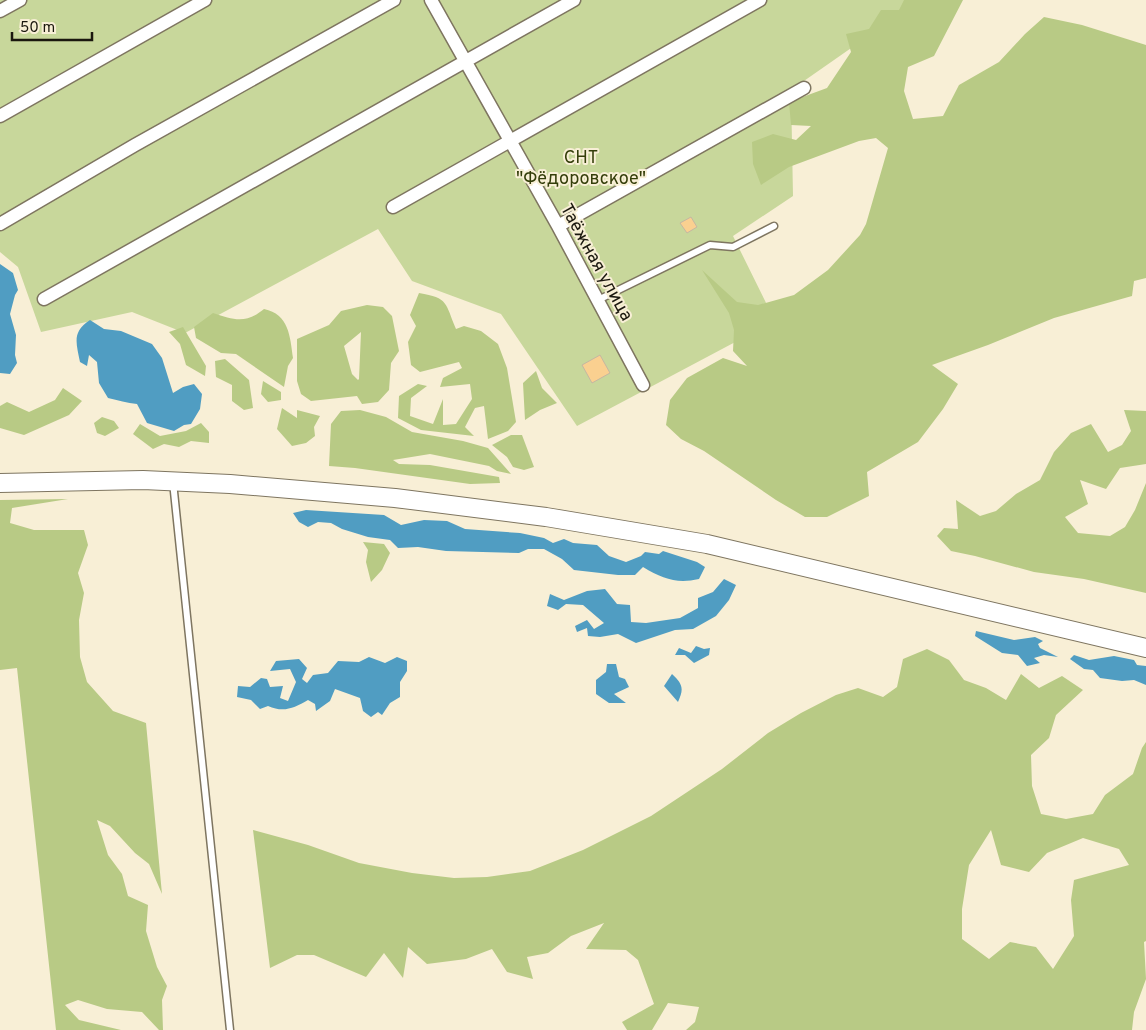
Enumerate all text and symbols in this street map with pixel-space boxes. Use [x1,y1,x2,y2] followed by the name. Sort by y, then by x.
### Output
[12,10,92,42] scale bar
[20,19,55,38] text: 50 m
[516,147,646,191] park label: СНТ "Фёдоровское"
[554,200,637,325] street label: Таёжная улица

